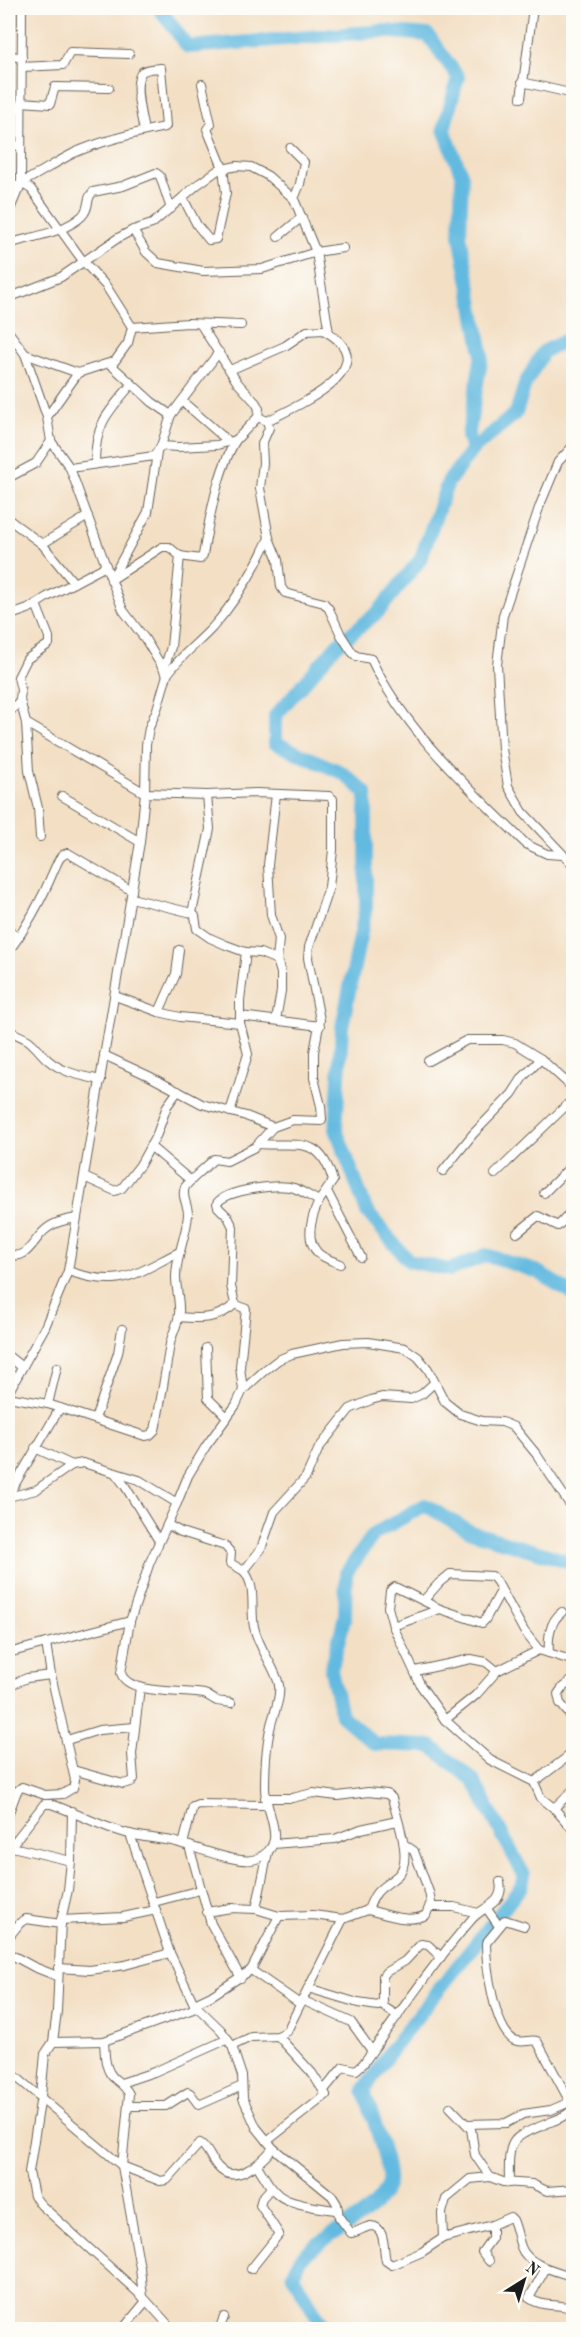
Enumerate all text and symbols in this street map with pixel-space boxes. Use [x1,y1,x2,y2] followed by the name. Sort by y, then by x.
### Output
[494,2250,554,2310] north arrow
[522,2260,542,2280] text: N

